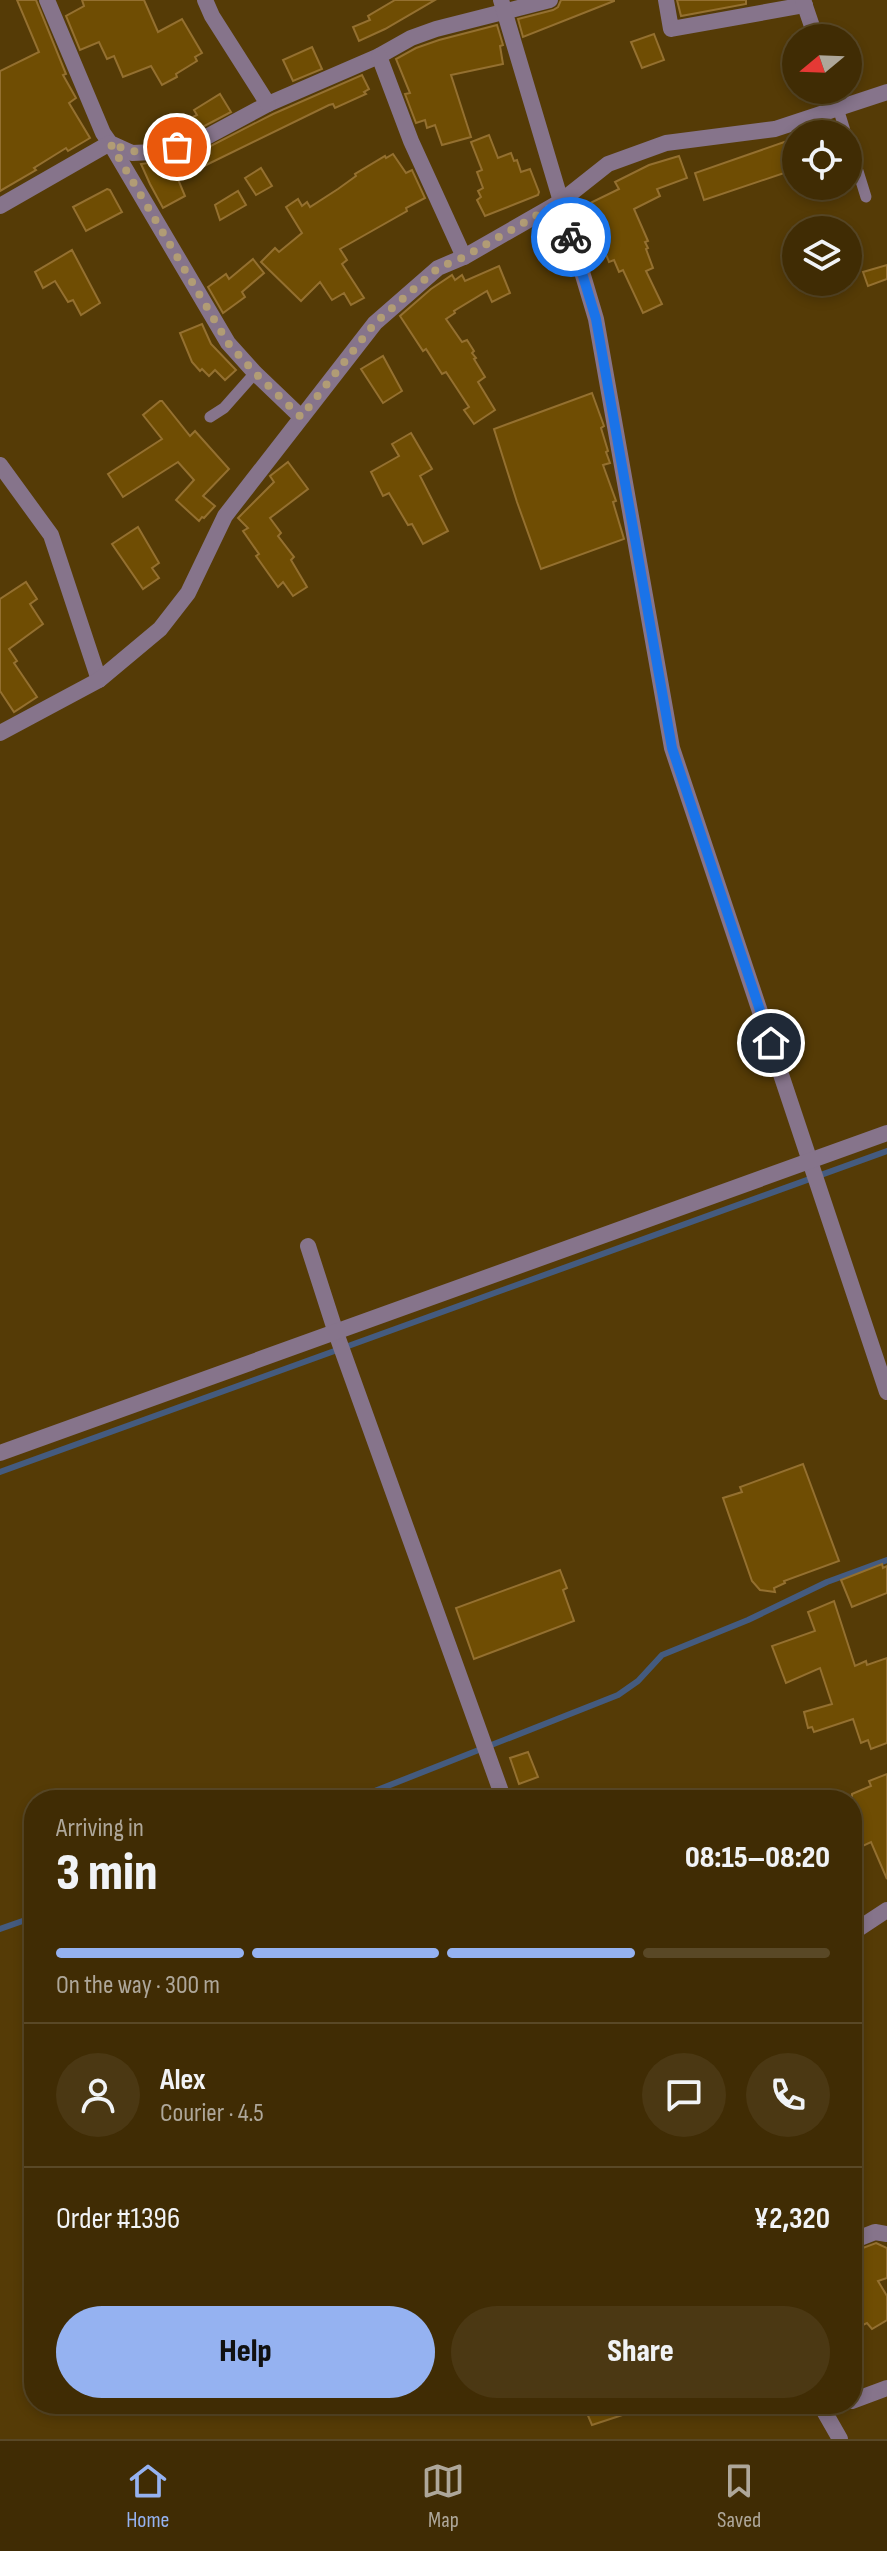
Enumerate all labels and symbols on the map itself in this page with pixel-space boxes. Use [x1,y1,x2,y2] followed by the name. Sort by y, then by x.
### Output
[782,24,862,104] north arrow
[143,113,211,181] pin
[531,197,611,277] courier
[737,1009,805,1077] pin

